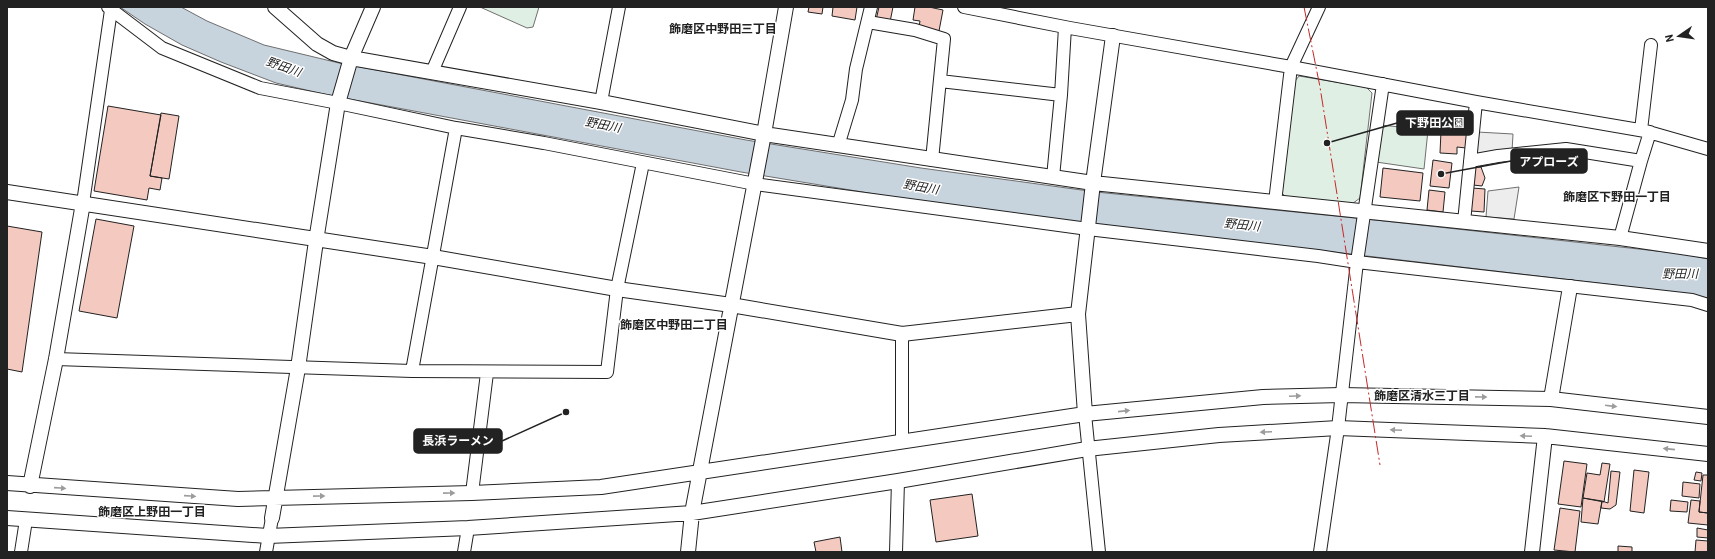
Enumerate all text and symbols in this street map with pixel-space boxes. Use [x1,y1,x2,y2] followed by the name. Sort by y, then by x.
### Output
[1659,16,1699,56] north arrow
[669,21,777,35] district label: 飾磨区中野田三丁目
[1662,33,1676,43] text: N
[265,54,305,79] water label: 野田川
[1397,111,1473,135] callout: 下野田公園
[584,114,624,135] water label: 野田川
[1405,115,1465,129] text: 下野田公園
[1511,149,1587,173] callout: アプローズ
[1519,154,1579,168] text: アプローズ
[902,176,942,196] water label: 野田川
[1563,189,1671,203] district label: 飾磨区下野田一丁目
[1223,215,1263,233] water label: 野田川
[1662,266,1700,280] water label: 野田川
[620,317,728,331] district label: 飾磨区中野田二丁目
[1374,388,1470,402] district label: 飾磨区清水三丁目
[1289,393,1302,399] one-way arrow
[1475,394,1488,400] one-way arrow
[1604,403,1617,409] one-way arrow
[1118,407,1130,414] one-way arrow
[1389,427,1402,433] one-way arrow
[414,429,502,453] callout: 長浜ラーメン
[1259,429,1272,435] one-way arrow
[1520,432,1532,439] one-way arrow
[422,433,494,447] text: 長浜ラーメン
[1663,446,1675,452] one-way arrow
[54,484,66,491] one-way arrow
[443,490,456,496] one-way arrow
[184,493,197,499] one-way arrow
[313,493,326,499] one-way arrow
[98,504,206,518] district label: 飾磨区上野田一丁目

